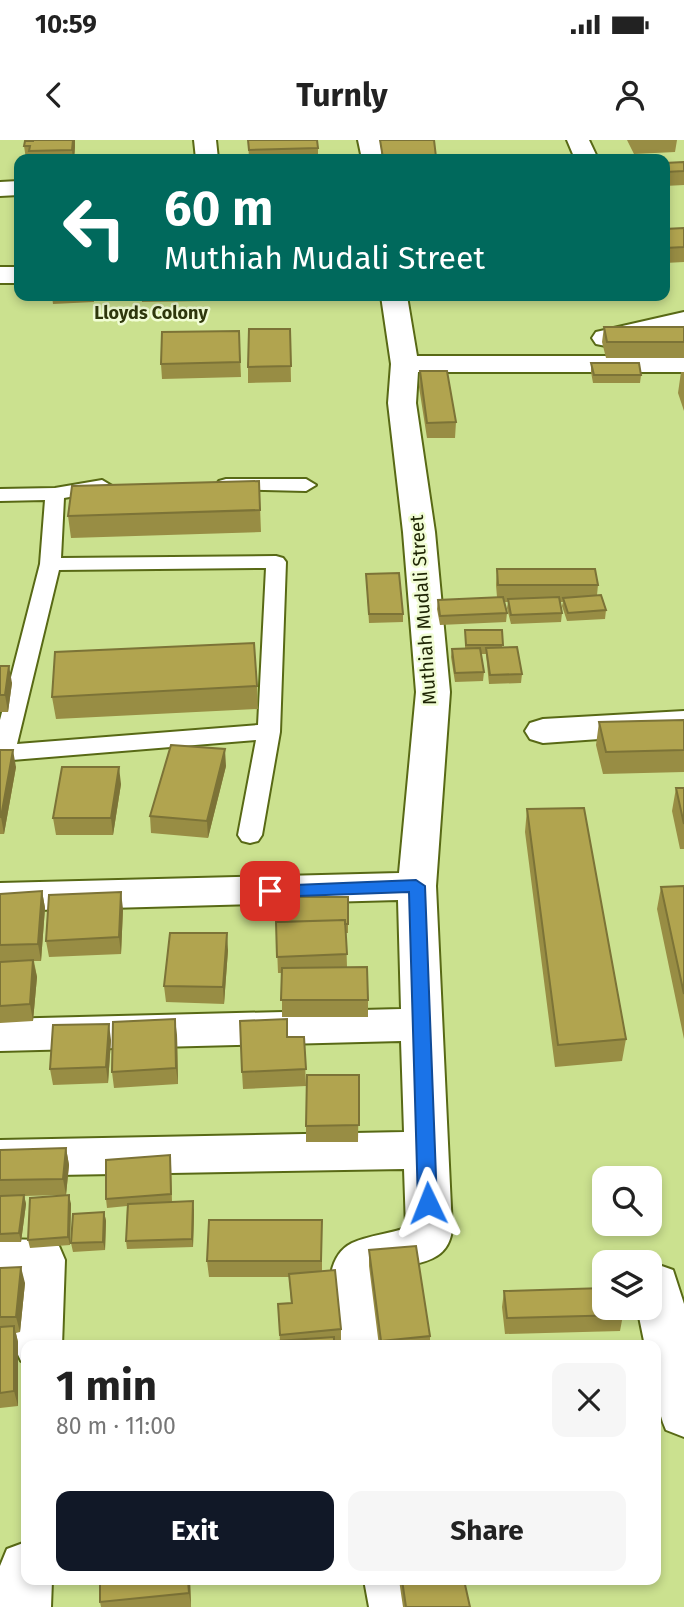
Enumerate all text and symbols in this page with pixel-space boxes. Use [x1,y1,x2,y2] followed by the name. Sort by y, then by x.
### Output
[35,9,97,40] text: 10:59
[35,76,73,114] icon: back
[296,76,388,114] text: Turnly
[611,76,649,114] icon: person
[164,179,273,238] text: 60 m
[49,182,140,273] icon: left
[164,239,485,277] text: Muthiah Mudali Street
[94,302,208,324] district label: Lloyds Colony
[405,514,441,706] street label: Muthiah Mudali Street
[240,861,300,921] pin
[251,872,289,910] icon: arrive
[391,1166,465,1240] position arrow
[592,1166,662,1320] map controls
[592,1166,662,1236] button: search
[592,1250,662,1320] button: layers
[56,1361,157,1411] text: 1 min
[552,1363,626,1437] button: close
[56,1412,176,1440] text: 80 m · 11:00
[56,1491,334,1571] button: Exit
[348,1491,626,1571] button: Share

